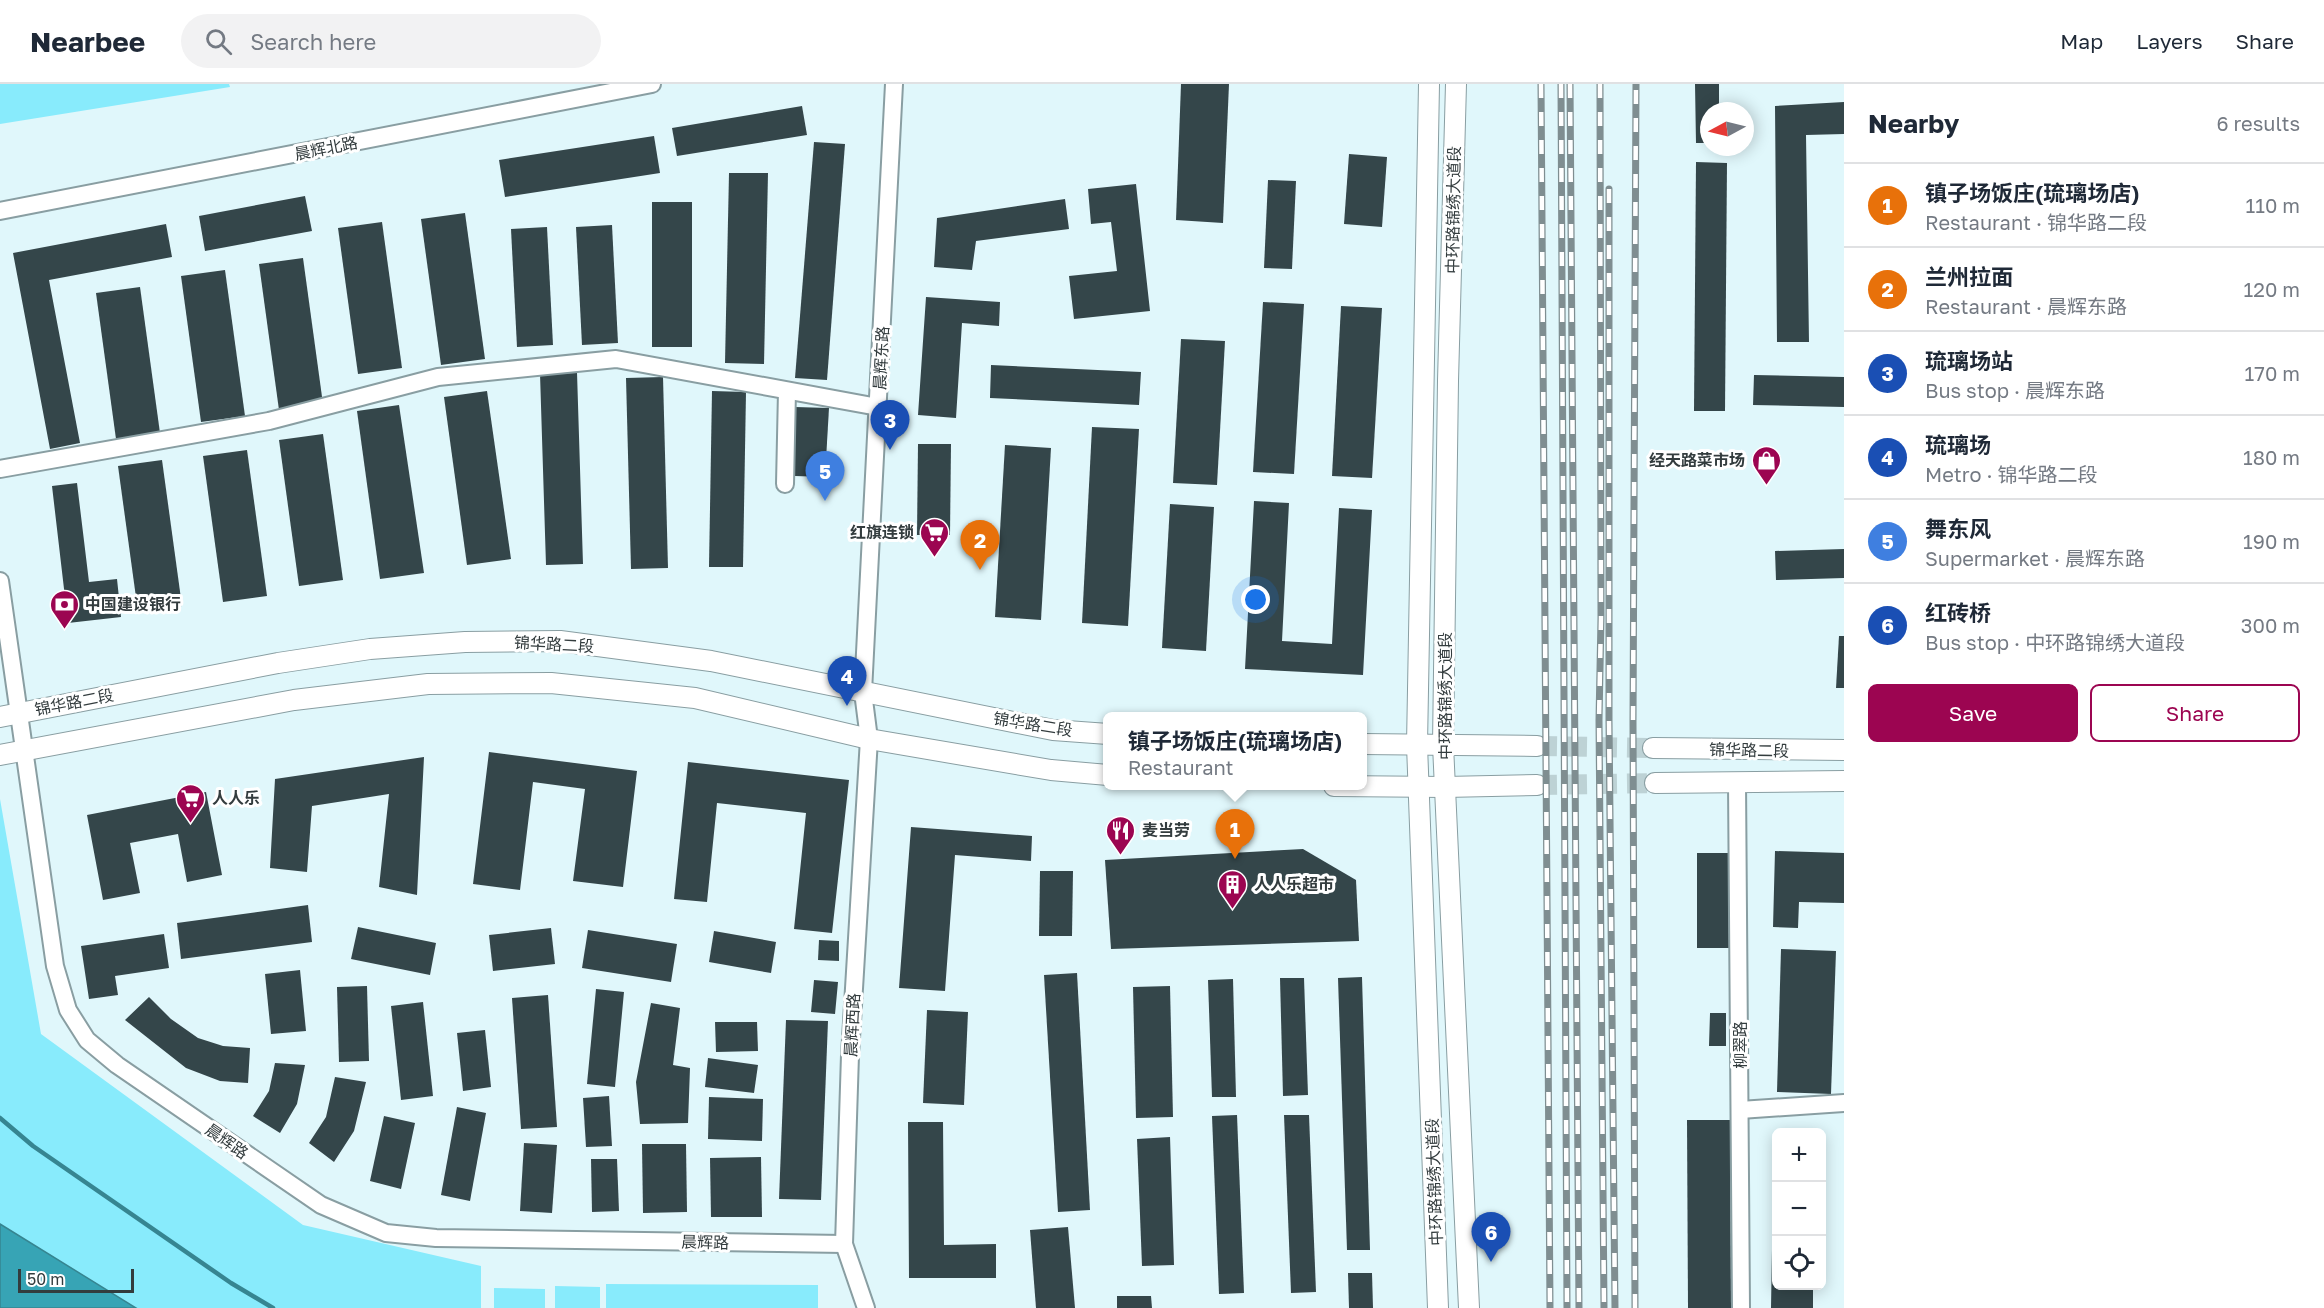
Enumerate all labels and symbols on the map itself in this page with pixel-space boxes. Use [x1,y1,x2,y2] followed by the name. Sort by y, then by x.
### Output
[1700,102,1754,156] north arrow
[293,132,359,164] street label: 晨辉北路
[1442,146,1464,274] street label: 中环路锦绣大道段
[869,326,893,390] street label: 晨辉东路
[870,400,910,450] pin: 3
[1750,444,1782,486] shop icon: 经天路菜市场
[1649,450,1745,470] place label: 经天路菜市场
[806,452,844,501] pin: 5
[919,516,951,558] supermarket icon: 红旗连锁
[960,520,1000,570] pin: 2
[850,522,914,542] place label: 红旗连锁
[1241,585,1270,614] your location
[48,588,80,630] bank icon: 中国建设银行
[85,594,181,614] place label: 中国建设银行
[514,632,594,656] street label: 锦华路二段
[1435,632,1455,760] street label: 中环路锦绣大道段
[828,656,866,706] pin: 4
[33,685,115,719] street label: 锦华路二段
[992,708,1074,740] street label: 锦华路二段
[1709,739,1789,761] street label: 锦华路二段
[175,782,207,824] supermarket icon: 人人乐
[212,788,260,808] place label: 人人乐
[1216,810,1254,859] pin: 1
[1105,814,1137,856] restaurant icon: 麦当劳
[1142,820,1190,840] place label: 麦当劳
[1217,868,1249,910] building icon: 人人乐超市
[1254,874,1334,894] place label: 人人乐超市
[840,993,864,1057] street label: 晨辉西路
[1730,1021,1750,1069] street label: 柳翠路
[1422,1118,1446,1246] street label: 中环路锦绣大道段
[202,1119,252,1163] street label: 晨辉路
[1472,1212,1510,1262] pin: 6
[681,1232,729,1252] street label: 晨辉路
[18,1266,134,1294] scale bar

